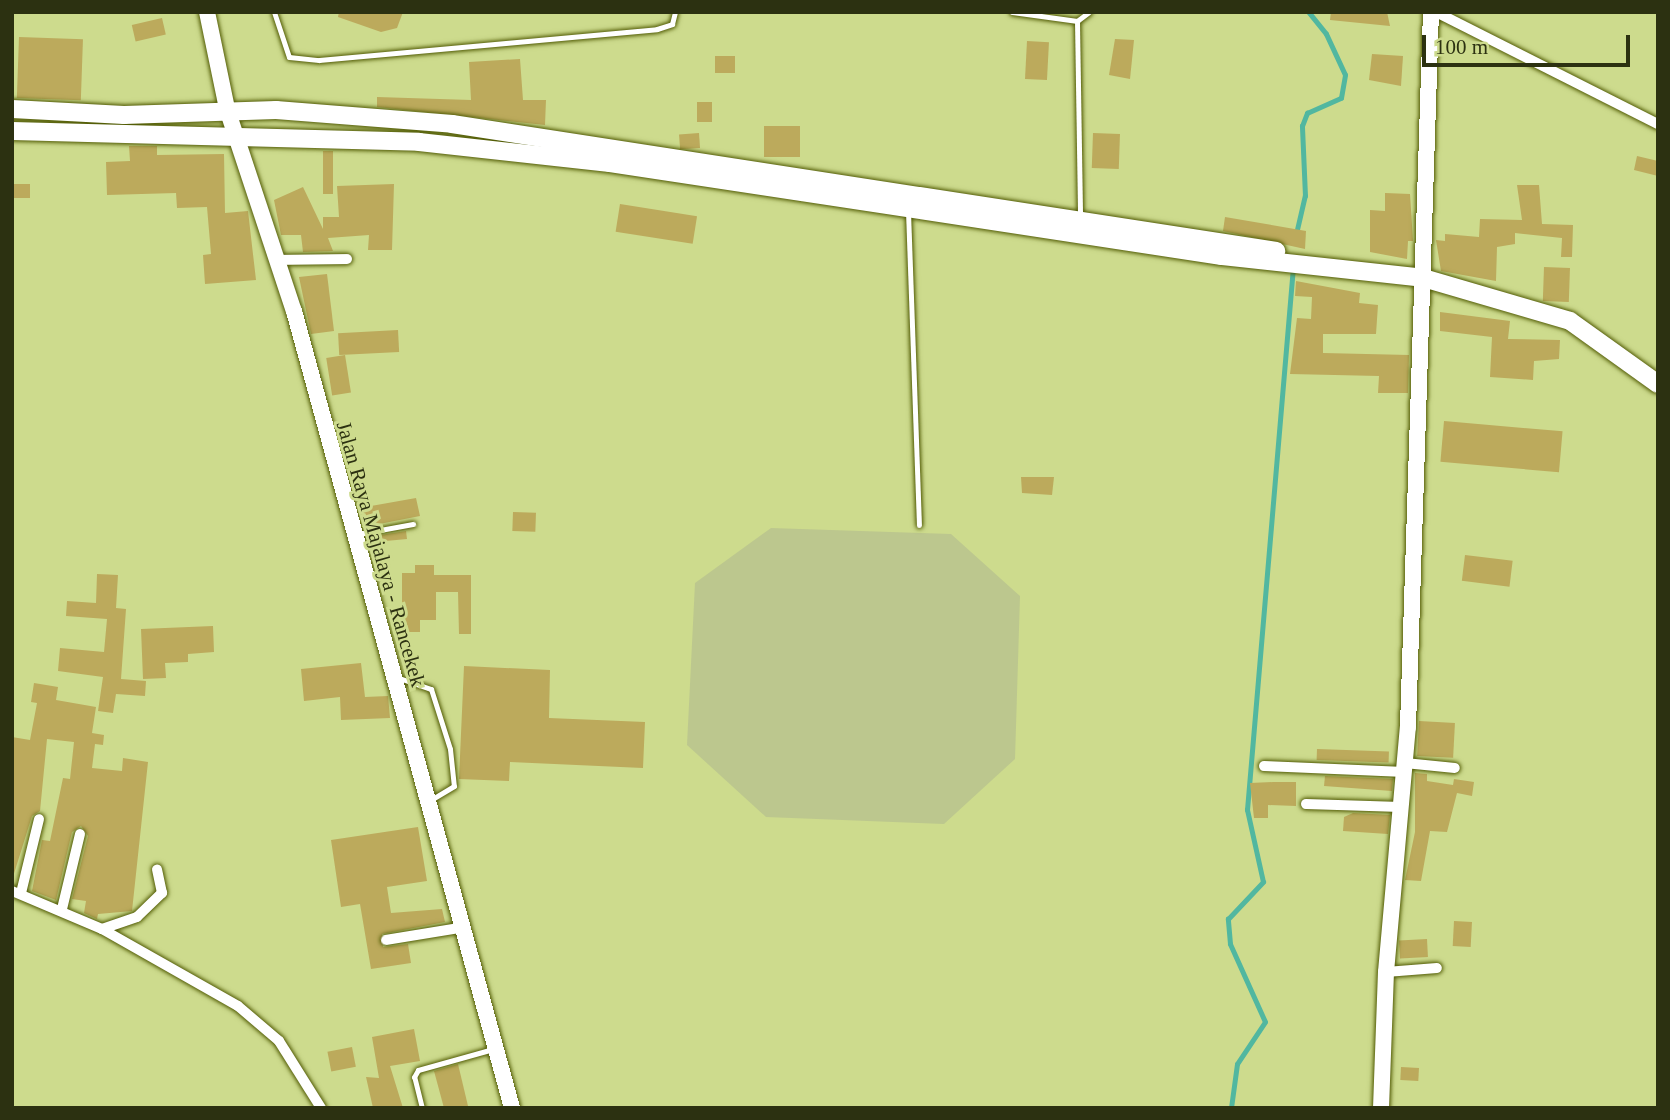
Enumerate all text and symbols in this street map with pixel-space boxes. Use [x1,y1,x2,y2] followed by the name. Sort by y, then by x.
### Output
[1425,21,1633,65] scale bar
[1435,35,1488,59] text: 100 m
[331,418,431,690] street label: Jalan Raya Majalaya - Rancekek

